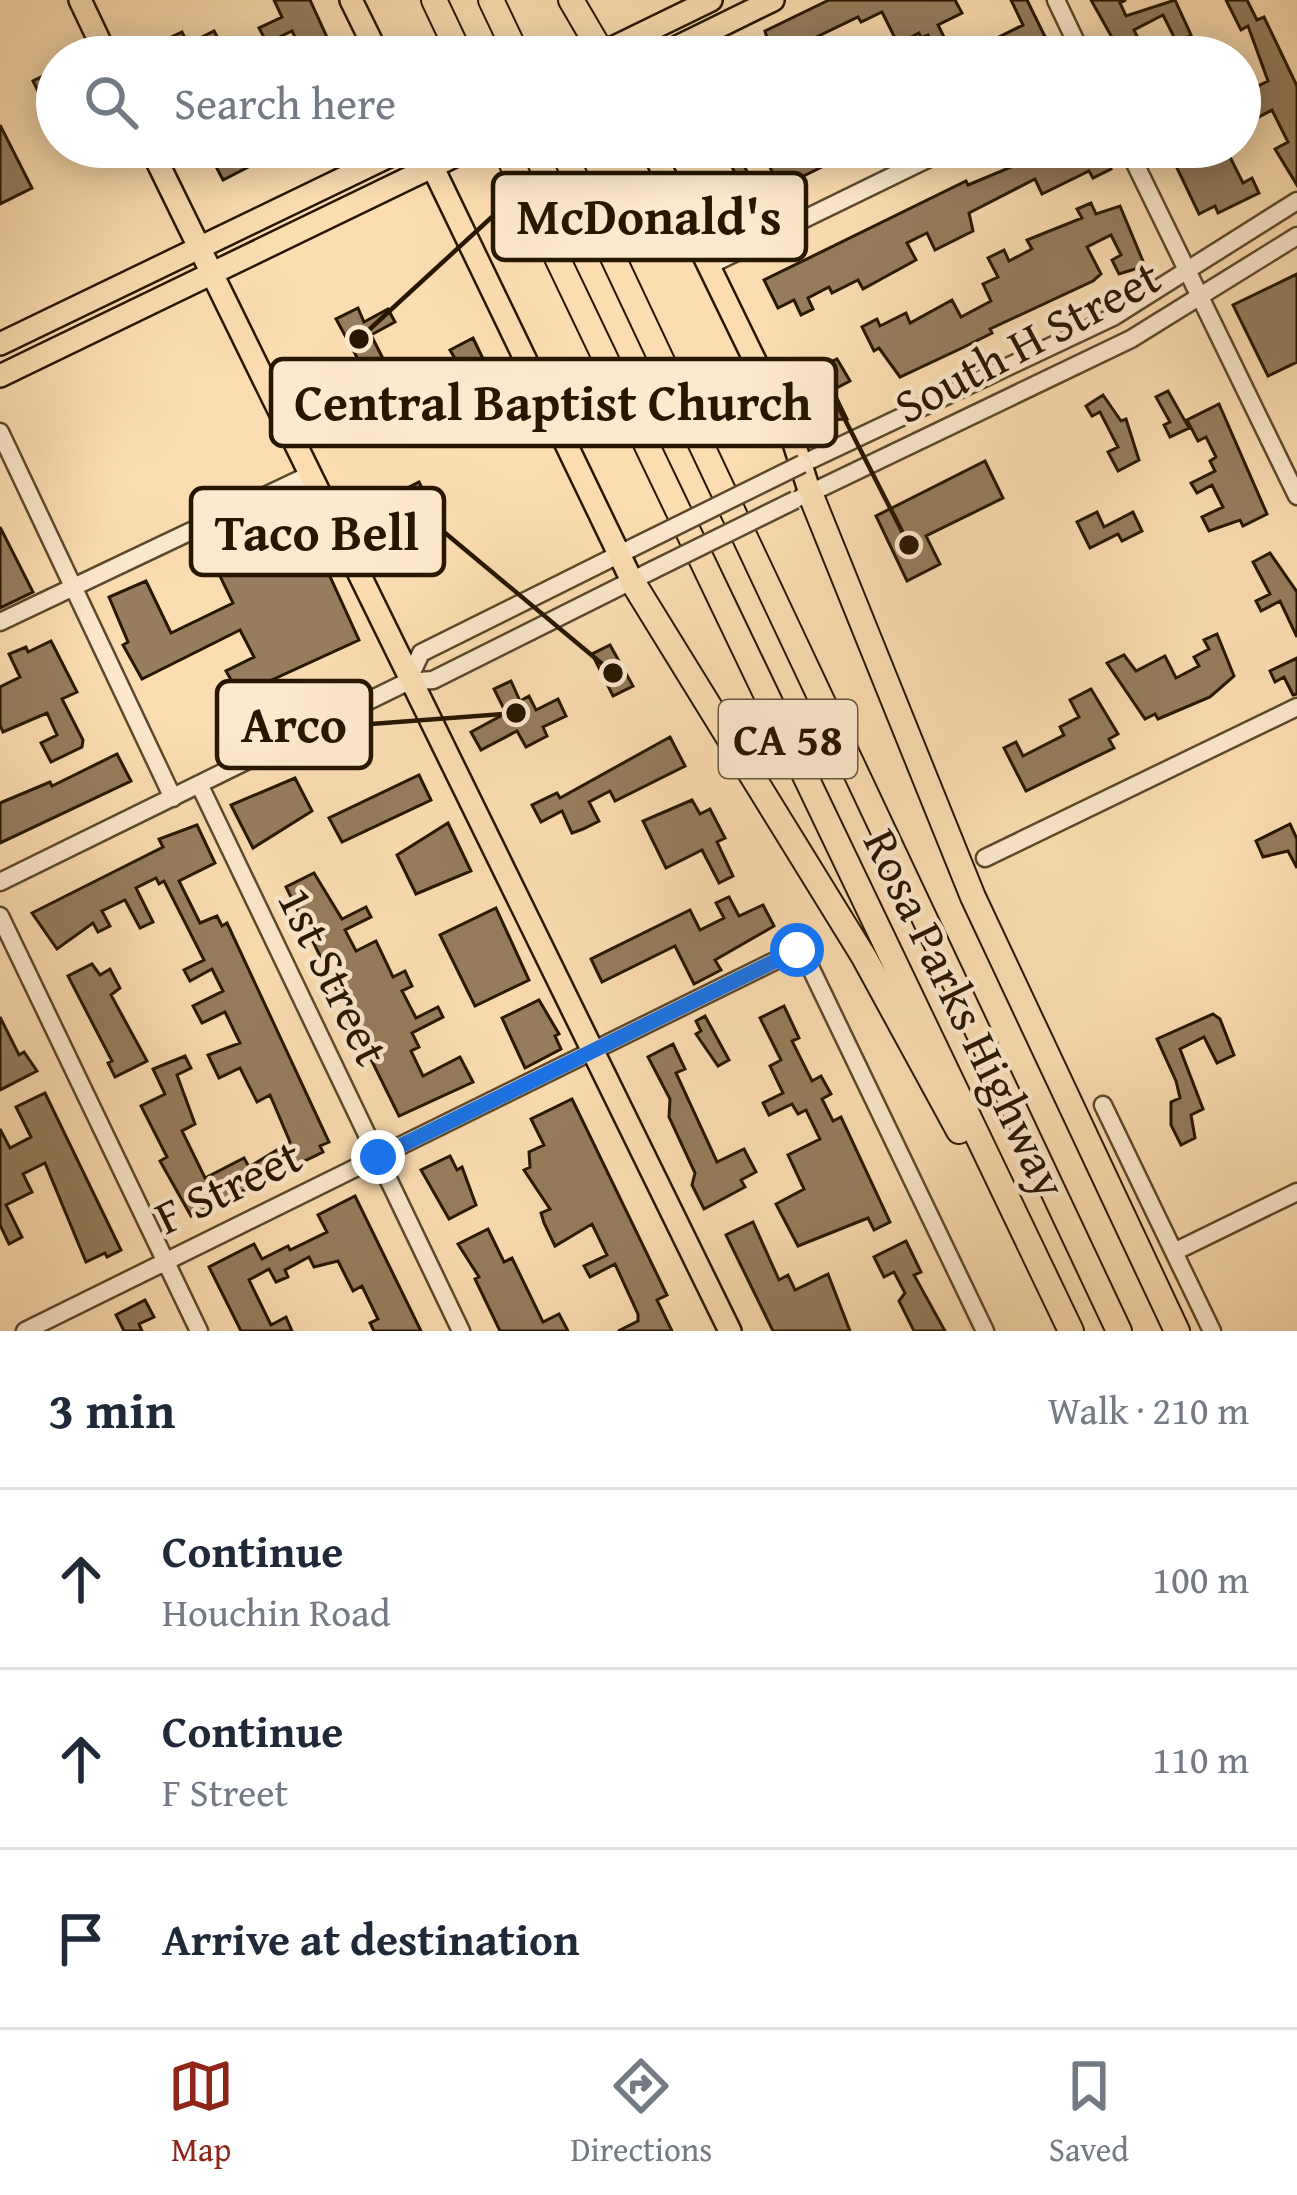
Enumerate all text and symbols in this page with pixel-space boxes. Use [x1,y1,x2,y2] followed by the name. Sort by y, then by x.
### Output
[36,36,1261,168] search box
[78,69,144,135] icon: search
[174,70,396,135] text: Search here
[493,173,806,260] callout: McDonald's
[516,178,782,253] text: McDonald's
[881,241,1172,440] street label: South H Street
[271,359,836,446] callout: Central Baptist Church
[294,364,812,439] text: Central Baptist Church
[191,488,444,575] callout: Taco Bell
[215,494,419,569] text: Taco Bell
[217,681,371,768] callout: Arco
[241,686,347,761] text: Arco
[719,700,857,778] road number: CA 58
[846,816,1087,1209] street label: Rosa Parks Highway
[261,874,408,1077] street label: 1st Street
[770,923,824,977] route start
[142,1120,313,1252] street label: F Street
[351,1130,405,1184] route end
[48,1372,175,1447] text: 3 min
[1048,1381,1249,1438] text: Walk · 210 m
[162,1518,343,1583] text: Continue
[48,1546,114,1612] icon: ahead
[1152,1550,1249,1607] text: 100 m
[162,1583,391,1640] text: Houchin Road
[162,1698,343,1763] text: Continue
[48,1726,114,1792] icon: ahead
[1152,1730,1249,1787] text: 110 m
[162,1763,288,1820] text: F Street
[48,1906,114,1972] icon: arrive
[162,1906,580,1971] text: Arrive at destination
[168,2053,234,2173] tab: Map
[571,2053,712,2173] tab: Directions
[1049,2053,1129,2173] tab: Saved

